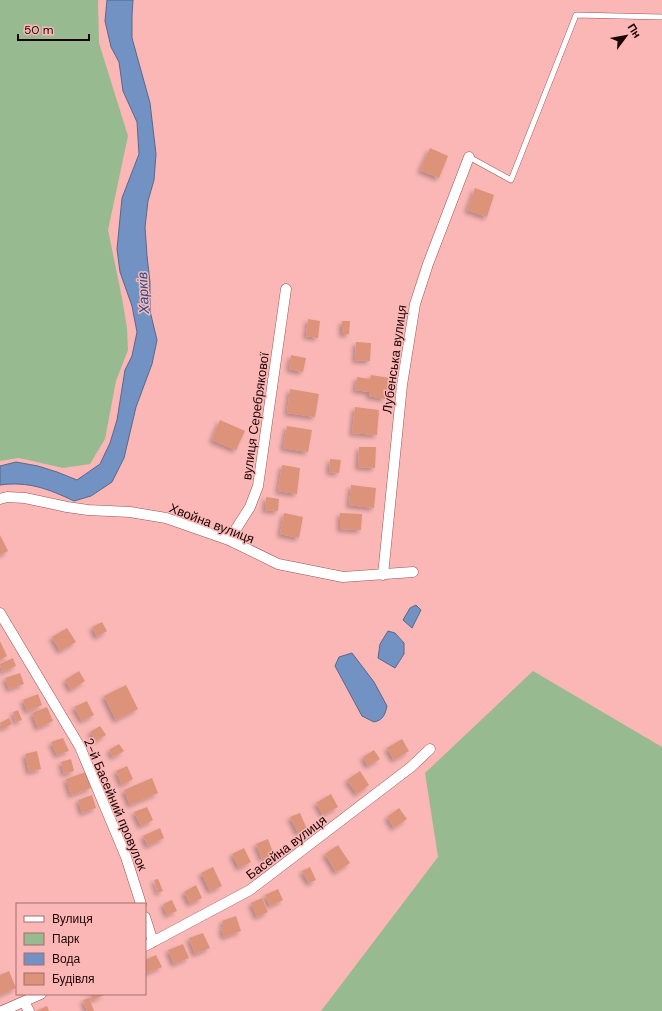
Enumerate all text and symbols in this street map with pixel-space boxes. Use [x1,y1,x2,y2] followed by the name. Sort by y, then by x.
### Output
[18,16,89,42] scale bar
[606,16,646,56] north arrow
[625,21,644,41] text: Пн
[24,22,53,38] text: 50 m
[133,272,153,315] water label: Харків
[378,304,411,414] street label: Лубeнська вулиця
[238,351,273,481] street label: вулиця Серебрякової
[167,499,257,548] street label: Хвойна вулиця
[80,735,151,873] street label: 2-й Басейний провулок
[243,811,330,883] street label: Басейна вулиця
[16,903,146,995] legend
[52,911,93,927] text: Вулиця
[52,931,80,947] text: Парк
[52,951,80,967] text: Вода
[52,971,94,987] text: Будівля

